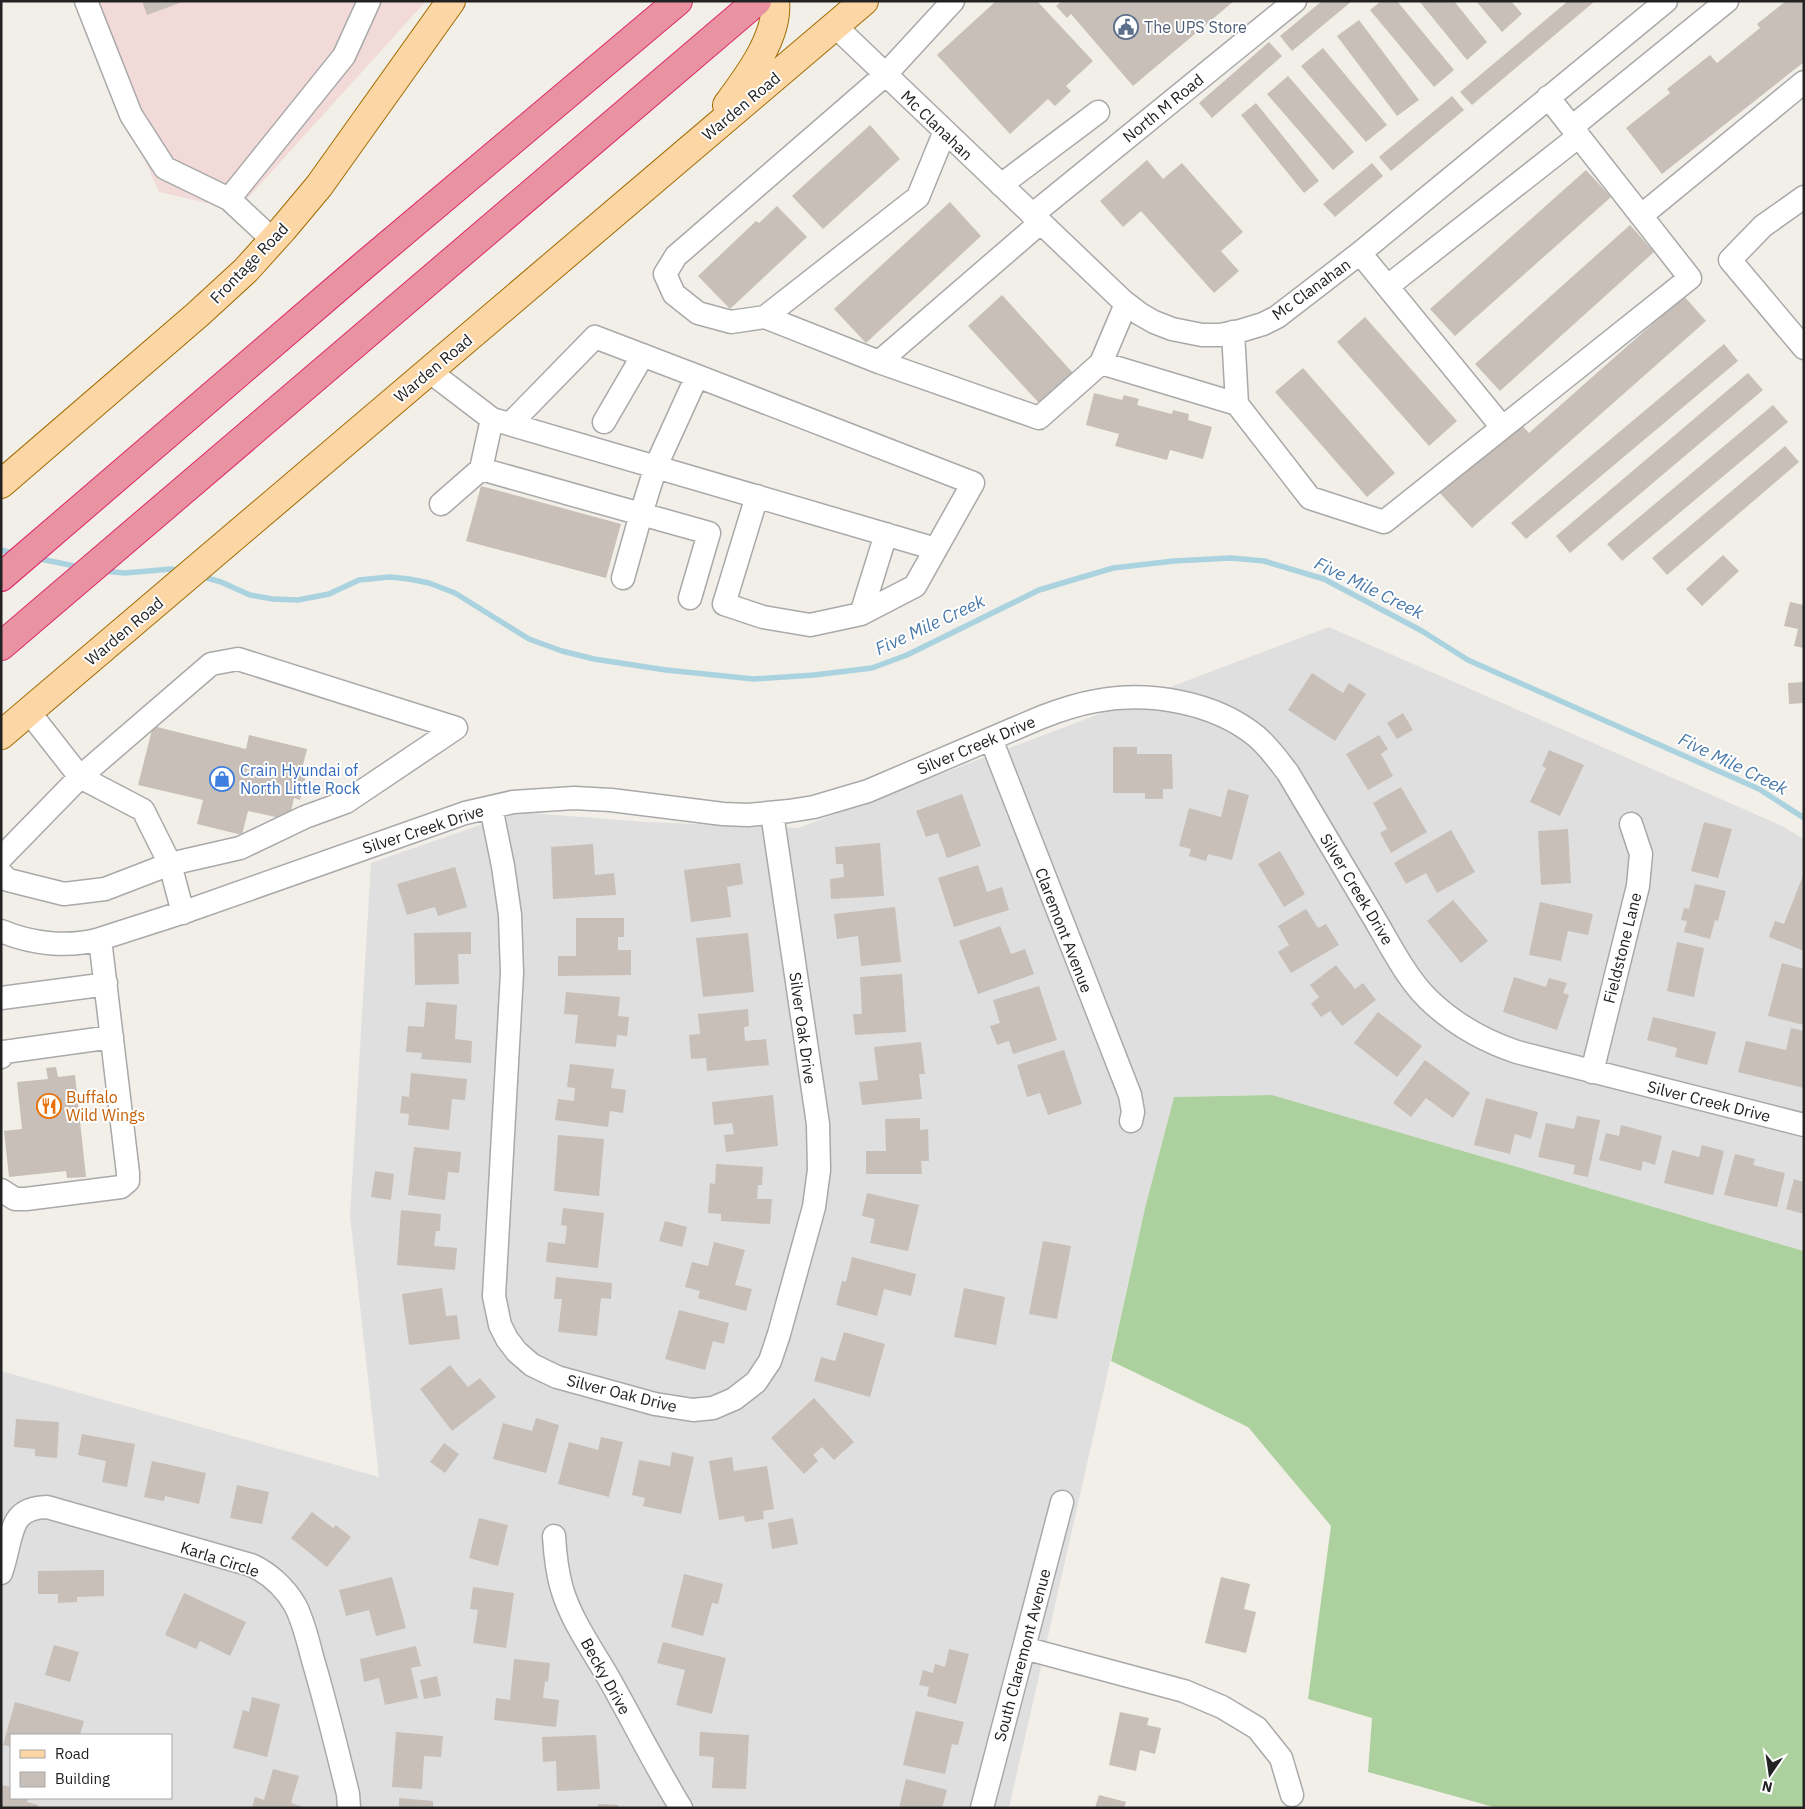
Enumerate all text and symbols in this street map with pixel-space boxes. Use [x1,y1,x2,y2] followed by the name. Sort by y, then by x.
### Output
[1113,14,1139,40] public building icon: The UPS Store
[1144,17,1247,37] place label: The UPS Store
[698,67,784,145] street label: Warden Road
[1119,69,1207,147] street label: North M Road
[897,86,977,164] street label: Mc Clanahan
[206,219,292,307] street label: Frontage Road
[1268,254,1354,324] street label: Mc Clanahan
[390,329,476,407] street label: Warden Road
[1311,551,1428,624] water label: Five Mile Creek
[871,589,989,660] water label: Five Mile Creek
[81,592,167,670] street label: Warden Road
[914,711,1038,779] street label: Silver Creek Drive
[1675,727,1792,800] water label: Five Mile Creek
[240,760,361,798] place label: Crain Hyundai of North Little Rock
[209,766,235,792] shop icon: Crain Hyundai of North Little Rock
[360,800,486,858] street label: Silver Creek Drive
[1316,830,1398,948] street label: Silver Creek Drive
[1031,865,1097,996] street label: Claremont Avenue
[1599,890,1645,1006] street label: Fieldstone Lane
[785,971,821,1085] street label: Silver Oak Drive
[1645,1076,1773,1126] street label: Silver Creek Drive
[66,1087,145,1125] place label: Buffalo Wild Wings
[36,1093,62,1119] restaurant icon: Buffalo Wild Wings
[565,1370,679,1416] street label: Silver Oak Drive
[178,1537,262,1581] street label: Karla Circle
[989,1566,1055,1744] street label: South Claremont Avenue
[577,1634,635,1718] street label: Becky Drive
[10,1734,172,1799] legend
[55,1744,90,1763] text: Road
[1745,1749,1795,1799] north arrow
[55,1769,110,1788] text: Building
[1760,1777,1774,1797] text: N

